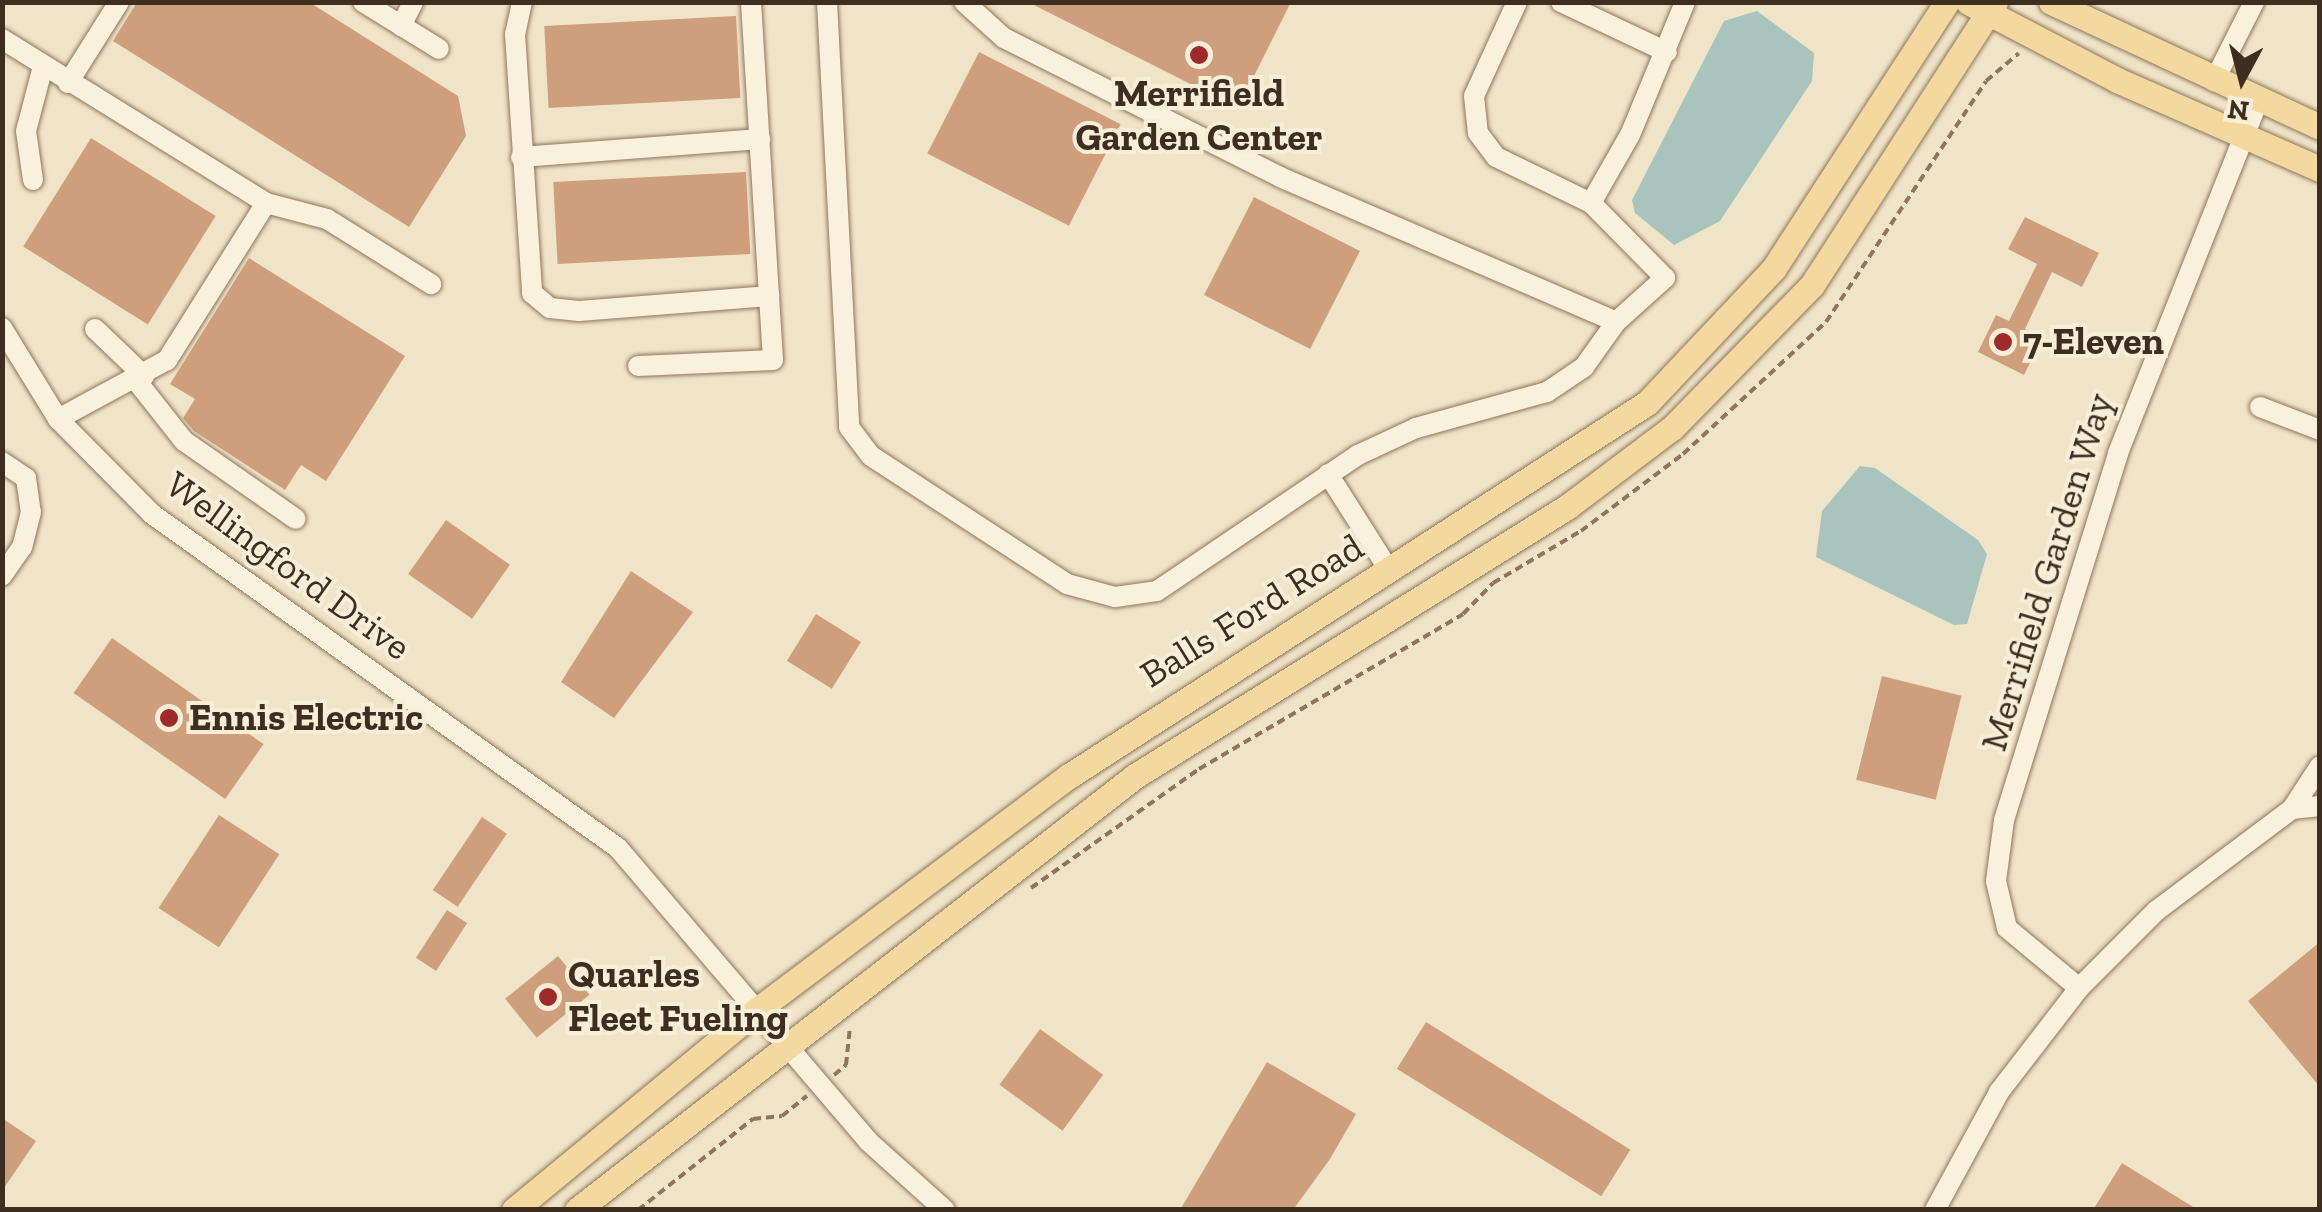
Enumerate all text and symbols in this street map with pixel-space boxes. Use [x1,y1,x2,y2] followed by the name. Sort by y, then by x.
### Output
[2192,30,2292,130] north arrow
[1188,44,1210,66] marker: Merrifield Garden Center
[1075,71,1323,160] place label: Merrifield Garden Center
[2226,93,2251,128] text: N
[2023,319,2164,365] place label: 7-Eleven
[1992,331,2014,353] marker: 7-Eleven
[1971,387,2123,757] street label: Merrifield Garden Way
[157,462,419,670] street label: Wellingford Drive
[1132,524,1372,698] street label: Balls Ford Road
[189,695,423,741] place label: Ennis Electric
[158,707,180,729] marker: Ennis Electric
[568,952,788,1042] place label: Quarles Fleet Fueling
[537,986,559,1008] marker: Quarles Fleet Fueling

